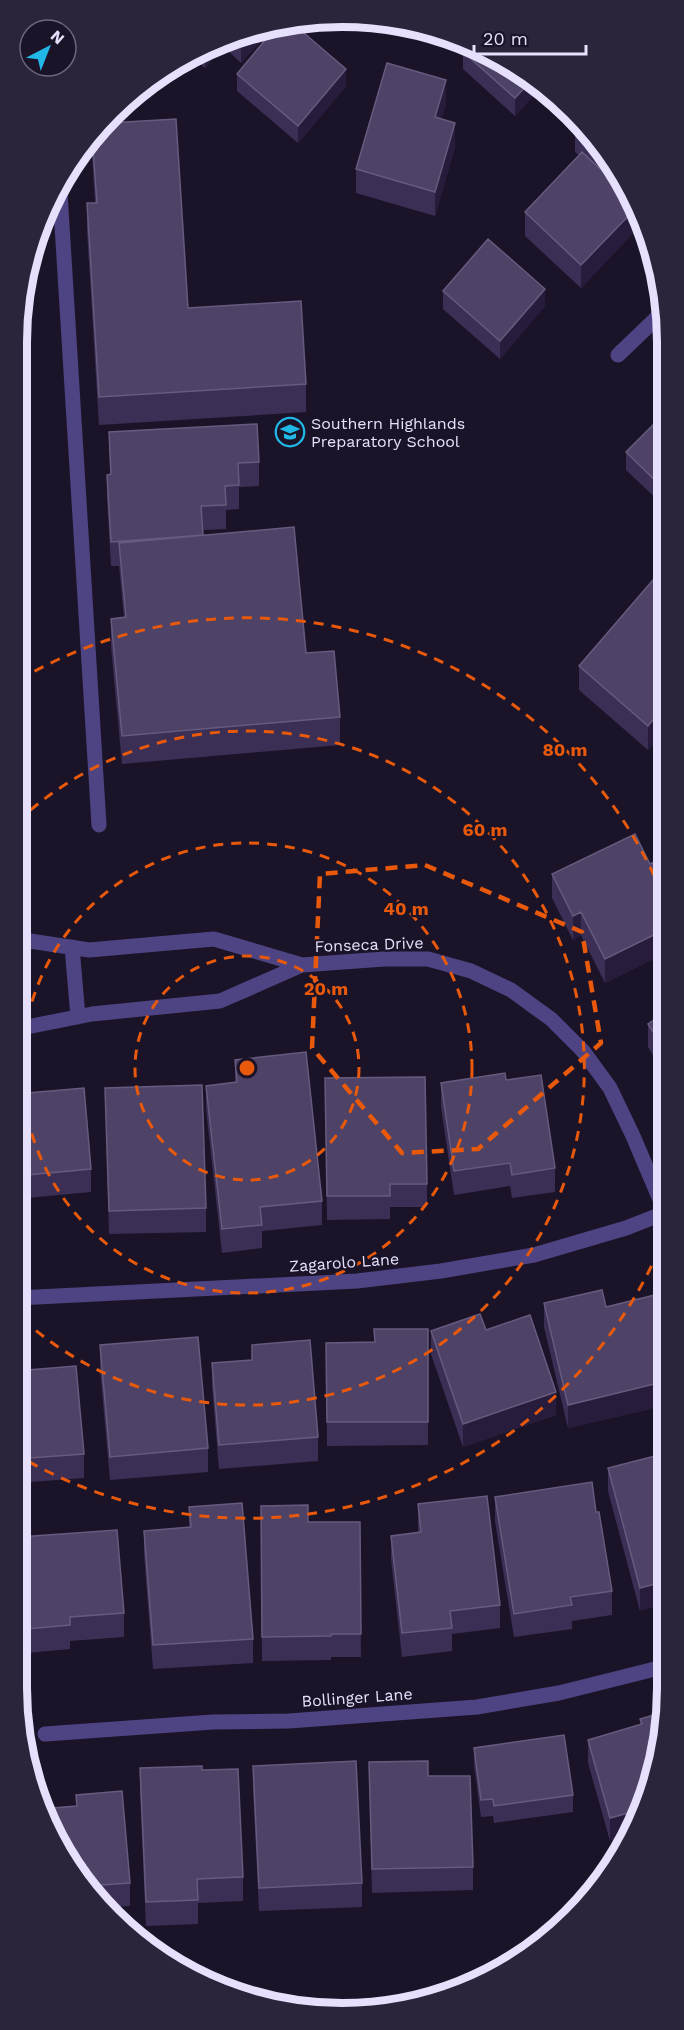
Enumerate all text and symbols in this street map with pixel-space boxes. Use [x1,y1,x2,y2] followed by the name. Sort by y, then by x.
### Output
[18,18,78,78] north arrow
[474,18,586,56] scale bar
[47,26,68,48] text: N
[483,28,528,49] text: 20 m
[311,414,465,451] place label: Southern Highlands Preparatory School
[274,416,306,448] school or university icon: Southern Highlands Preparatory School
[543,739,587,760] text: 80 m
[463,819,507,840] text: 60 m
[383,898,429,919] text: 40 m
[314,933,424,956] street label: Fonseca Drive
[304,978,348,999] text: 20 m
[237,1058,257,1078] centre of rings
[288,1249,400,1276] street label: Zagarolo Lane
[301,1684,413,1711] street label: Bollinger Lane

